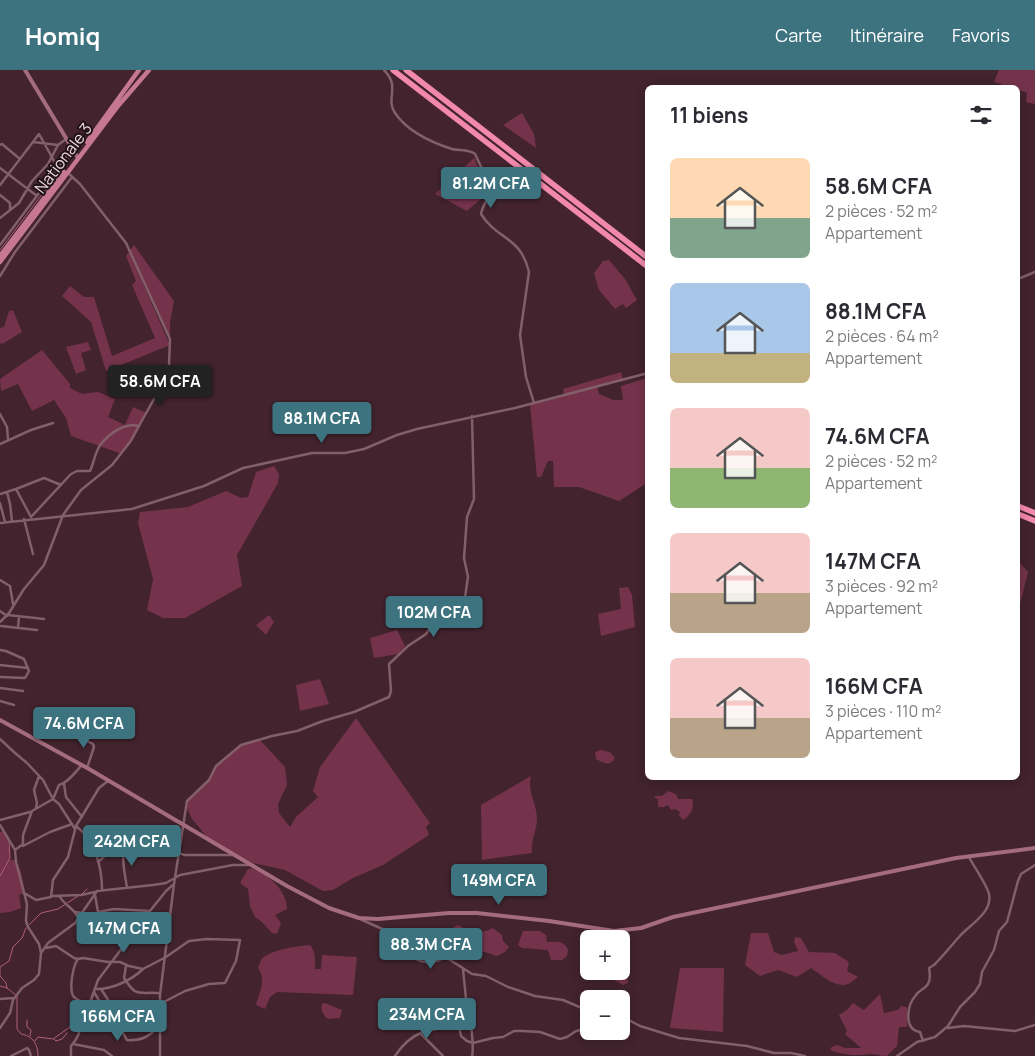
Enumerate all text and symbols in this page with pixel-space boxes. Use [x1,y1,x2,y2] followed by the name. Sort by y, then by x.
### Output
[25,19,100,52] text: Homiq
[775,23,822,47] text: Carte
[850,23,924,47] text: Itinéraire
[952,23,1010,47] text: Favoris
[670,101,748,129] text: 11 biens
[967,101,995,129] icon: filters
[29,118,97,198] street label: Nationale 3
[434,166,548,209] pin: 81.2M CFA
[452,172,530,194] text: 81.2M CFA
[825,172,932,200] text: 58.6M CFA
[710,178,770,238] icon: home
[825,200,937,222] text: 2 pièces · 52 m²
[825,222,922,244] text: Appartement
[825,297,926,325] text: 88.1M CFA
[710,303,770,363] icon: home
[825,325,939,347] text: 2 pièces · 64 m²
[825,347,922,369] text: Appartement
[103,364,217,407] pin: 58.6M CFA
[119,370,201,392] text: 58.6M CFA
[265,402,379,444] pin: 88.1M CFA
[283,407,361,429] text: 88.1M CFA
[825,422,930,450] text: 74.6M CFA
[710,428,770,488] icon: home
[825,450,937,472] text: 2 pièces · 52 m²
[825,472,922,494] text: Appartement
[825,547,921,575] text: 147M CFA
[710,553,770,613] icon: home
[825,575,938,597] text: 3 pièces · 92 m²
[382,596,486,638] pin: 102M CFA
[825,597,922,619] text: Appartement
[397,601,471,623] text: 102M CFA
[825,672,923,700] text: 166M CFA
[710,678,770,738] icon: home
[825,700,941,722] text: 3 pièces · 110 m²
[27,706,141,749] pin: 74.6M CFA
[44,712,124,734] text: 74.6M CFA
[825,722,922,744] text: Appartement
[80,824,184,867] pin: 242M CFA
[94,830,170,852] text: 242M CFA
[447,864,551,906] pin: 149M CFA
[462,869,536,891] text: 149M CFA
[72,912,176,954] pin: 147M CFA
[88,917,160,939] text: 147M CFA
[374,928,488,970] pin: 88.3M CFA
[580,930,630,1040] map controls
[580,930,630,980] button: +
[390,933,472,955] text: 88.3M CFA
[580,990,630,1040] button: −
[375,998,479,1040] pin: 234M CFA
[66,1000,170,1042] pin: 166M CFA
[389,1003,465,1025] text: 234M CFA
[81,1005,155,1027] text: 166M CFA

